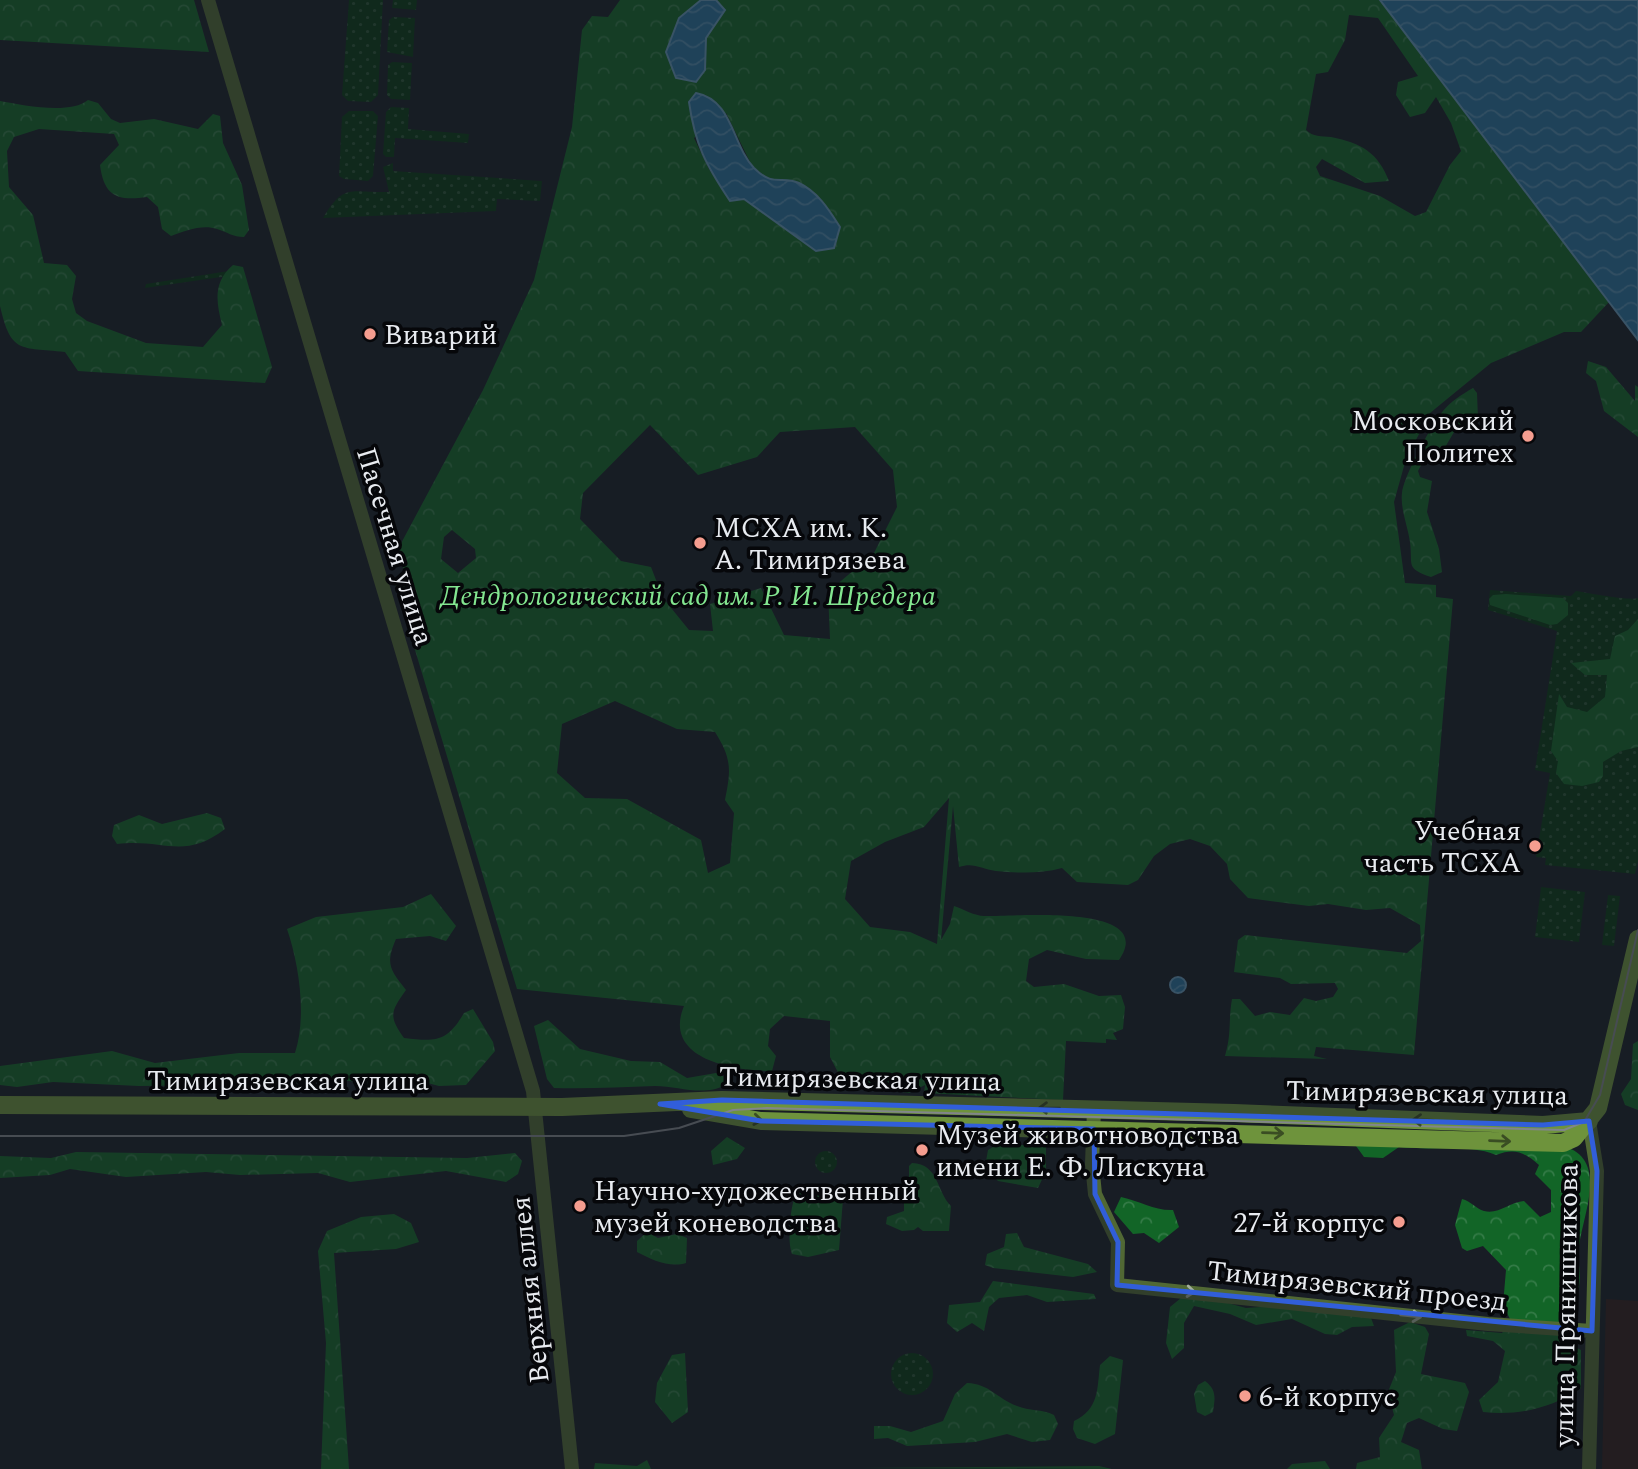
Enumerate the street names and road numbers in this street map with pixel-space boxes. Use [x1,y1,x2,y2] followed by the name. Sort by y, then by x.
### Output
[344,442,445,651] street label: Пасечная улица
[719,1056,1002,1103] street label: Тимирязевская улица
[147,1060,429,1103] street label: Тимирязевская улица
[1286,1070,1569,1117] street label: Тимирязевская улица
[1543,1163,1590,1448] street label: улица Прянишникова
[499,1194,562,1385] street label: Верхняя аллея
[1205,1249,1509,1324] street label: Тимирязевский проезд

